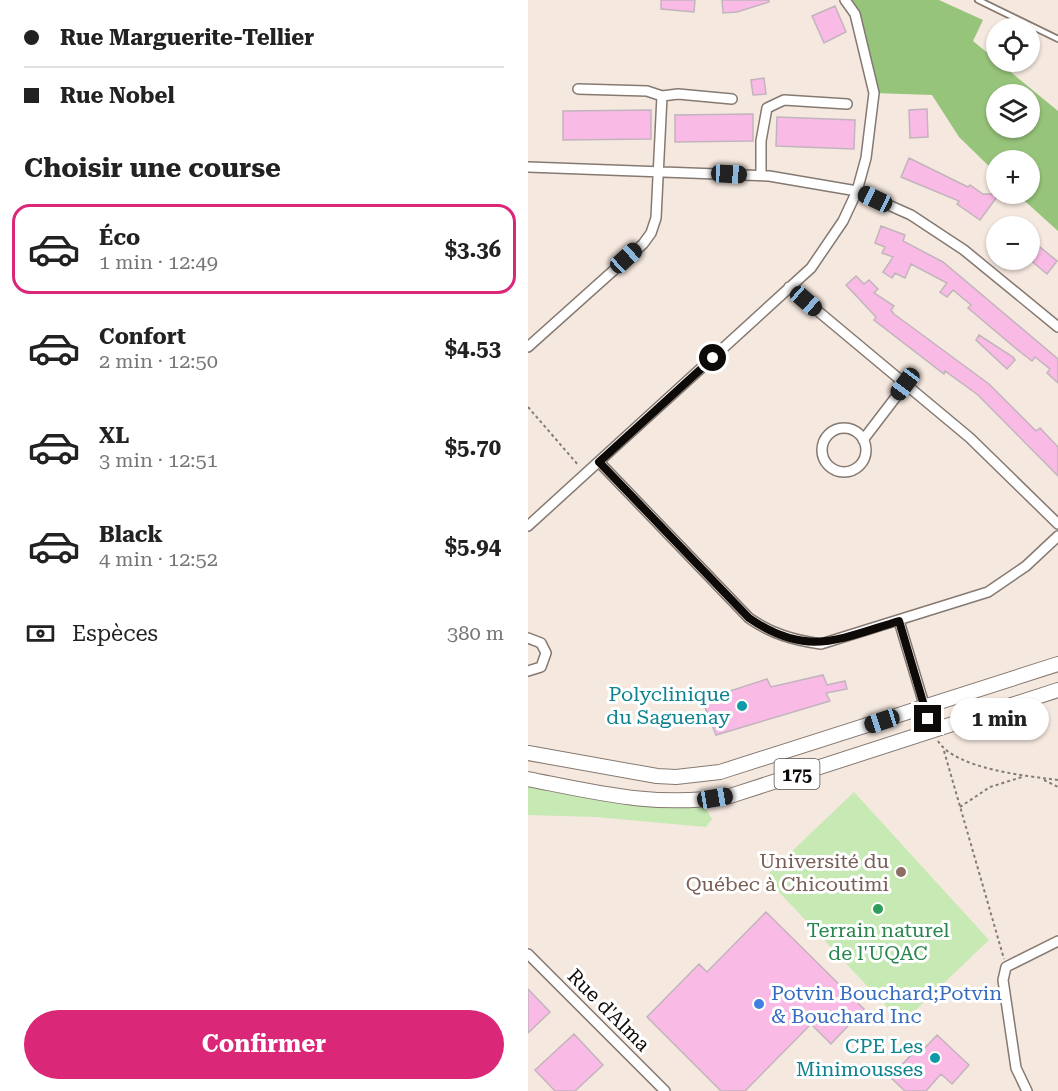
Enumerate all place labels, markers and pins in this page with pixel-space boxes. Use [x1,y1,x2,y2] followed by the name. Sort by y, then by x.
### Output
[606,682,730,729] place label: Polyclinique du Saguenay
[735,699,749,713] marker: Polyclinique du Saguenay
[686,849,890,896] place label: Université du Québec à Chicoutimi
[894,865,908,879] marker: Université du Québec à Chicoutimi
[871,902,885,916] marker: Terrain naturel de l'UQAC
[807,918,949,965] place label: Terrain naturel de l'UQAC
[771,981,1002,1028] place label: Potvin Bouchard;Potvin & Bouchard Inc
[752,997,766,1011] marker: Potvin Bouchard;Potvin & Bouchard Inc
[796,1034,923,1081] place label: CPE Les Minimousses
[928,1051,942,1065] marker: CPE Les Minimousses

